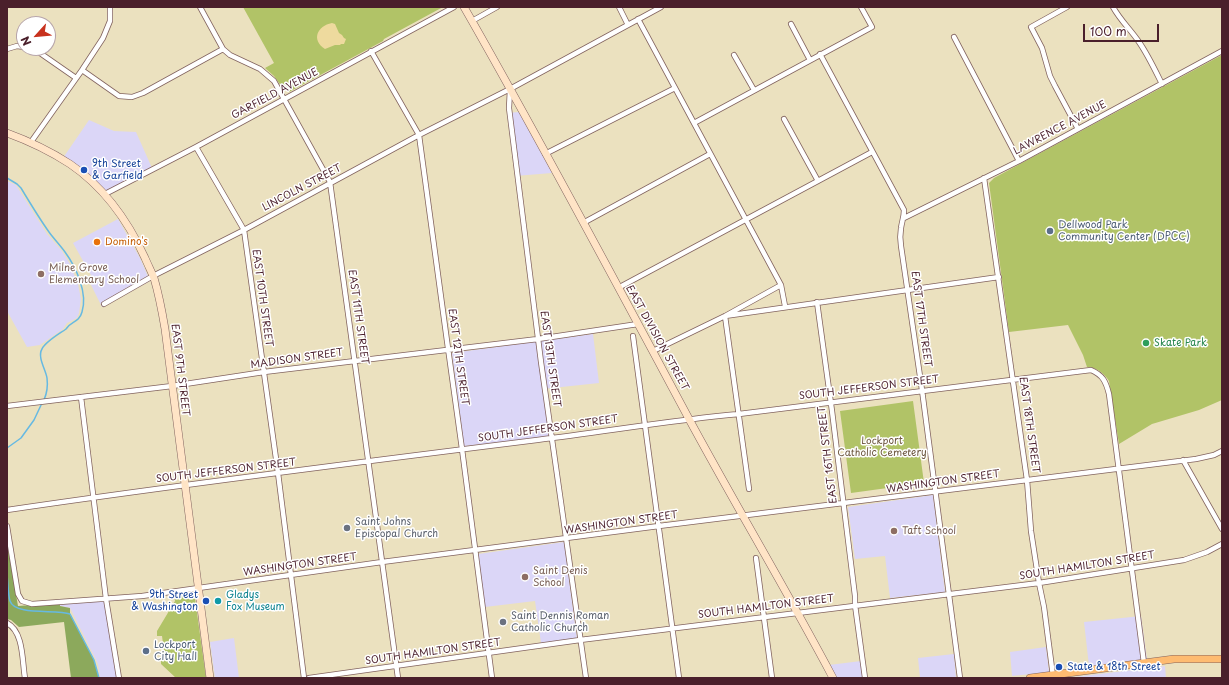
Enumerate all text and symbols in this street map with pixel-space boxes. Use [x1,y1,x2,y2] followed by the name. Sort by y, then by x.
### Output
[16,16,56,56] north arrow
[1085,16,1161,42] scale bar
[1090,22,1127,40] text: 100 m
[16,33,35,49] text: N
[230,66,320,122] street label: GARFIELD AVENUE
[1012,98,1108,158] street label: LAWRENCE AVENUE
[92,158,143,182] place label: 9th Street & Garfield
[260,162,344,214] street label: LINCOLN STREET
[79,165,89,175] marker: 9th Street & Garfield
[1058,219,1190,242] place label: Dellwood Park Community Center (DPCC)
[1045,226,1055,236] marker: Dellwood Park Community Center (DPCC)
[105,236,148,248] place label: Domino's
[92,237,102,247] marker: Domino's
[249,249,275,347] street label: EAST 10TH STREET
[49,262,139,286] place label: Milne Grove Elementary School
[36,269,46,279] marker: Milne Grove Elementary School
[345,269,371,365] street label: EAST 11TH STREET
[908,270,934,368] street label: EAST 17TH STREET
[623,283,691,393] street label: EAST DIVISION STREET
[445,308,471,406] street label: EAST 12TH STREET
[537,310,563,408] street label: EAST 13TH STREET
[168,323,192,417] street label: EAST 9TH STREET
[1154,337,1207,349] place label: Skate Park
[1141,338,1151,348] marker: Skate Park
[250,347,344,371] street label: MADISON STREET
[798,373,940,403] street label: SOUTH JEFFERSON STREET
[1016,376,1042,474] street label: EAST 18TH STREET
[816,406,840,504] street label: EAST 16TH STREET
[477,413,619,445] street label: SOUTH JEFFERSON STREET
[837,435,927,458] park label: Lockport Catholic Cemetery
[155,456,297,486] street label: SOUTH JEFFERSON STREET
[886,468,1000,496] street label: WASHINGTON STREET
[564,509,678,537] street label: WASHINGTON STREET
[355,516,438,540] place label: Saint Johns Episcopal Church
[342,523,352,533] marker: Saint Johns Episcopal Church
[902,525,956,537] place label: Taft School
[889,526,899,536] marker: Taft School
[1019,549,1155,583] street label: SOUTH HAMILTON STREET
[243,551,357,579] street label: WASHINGTON STREET
[533,565,588,588] place label: Saint Denis School
[520,572,530,582] marker: Saint Denis School
[131,589,198,612] place label: 9th Street & Washington
[226,589,285,612] place label: Gladys Fox Museum
[697,593,835,621] street label: SOUTH HAMILTON STREET
[201,596,211,606] marker: 9th Street & Washington
[213,596,223,606] marker: Gladys Fox Museum
[511,610,609,634] place label: Saint Dennis Roman Catholic Church
[498,617,508,627] marker: Saint Dennis Roman Catholic Church
[364,637,502,667] street label: SOUTH HAMILTON STREET
[154,639,197,662] place label: Lockport City Hall
[141,646,151,656] marker: Lockport City Hall
[1067,661,1161,673] place label: State & 18th Street
[1054,662,1064,672] marker: State & 18th Street

